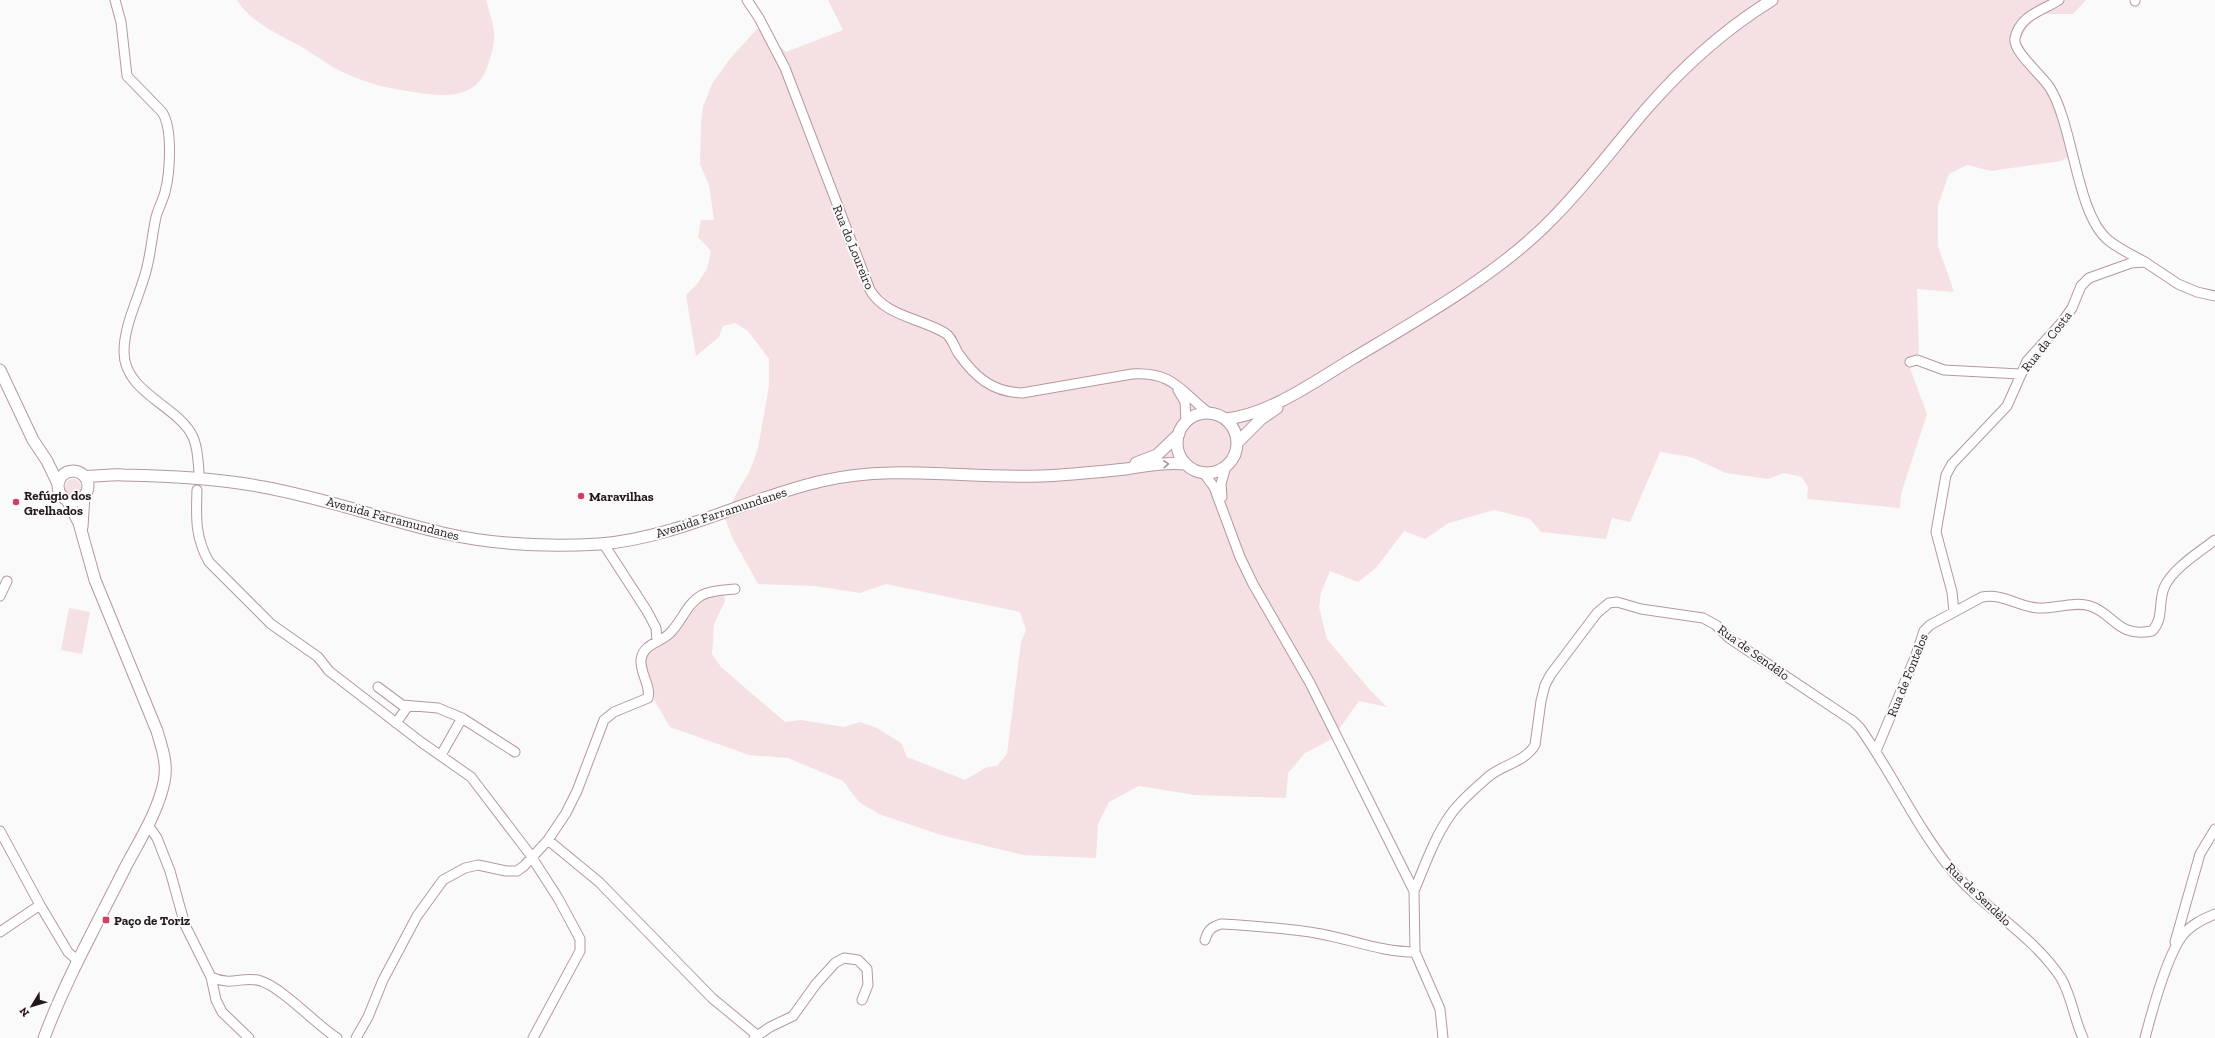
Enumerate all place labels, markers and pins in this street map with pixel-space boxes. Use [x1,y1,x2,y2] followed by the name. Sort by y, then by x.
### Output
[24,488,91,518] place label: Refúgio dos Grelhados
[589,489,654,504] place label: Maravilhas
[576,491,586,501] marker: Maravilhas
[11,497,21,507] marker: Refúgio dos Grelhados
[114,913,190,928] place label: Paço de Toriz
[101,915,111,925] marker: Paço de Toriz

